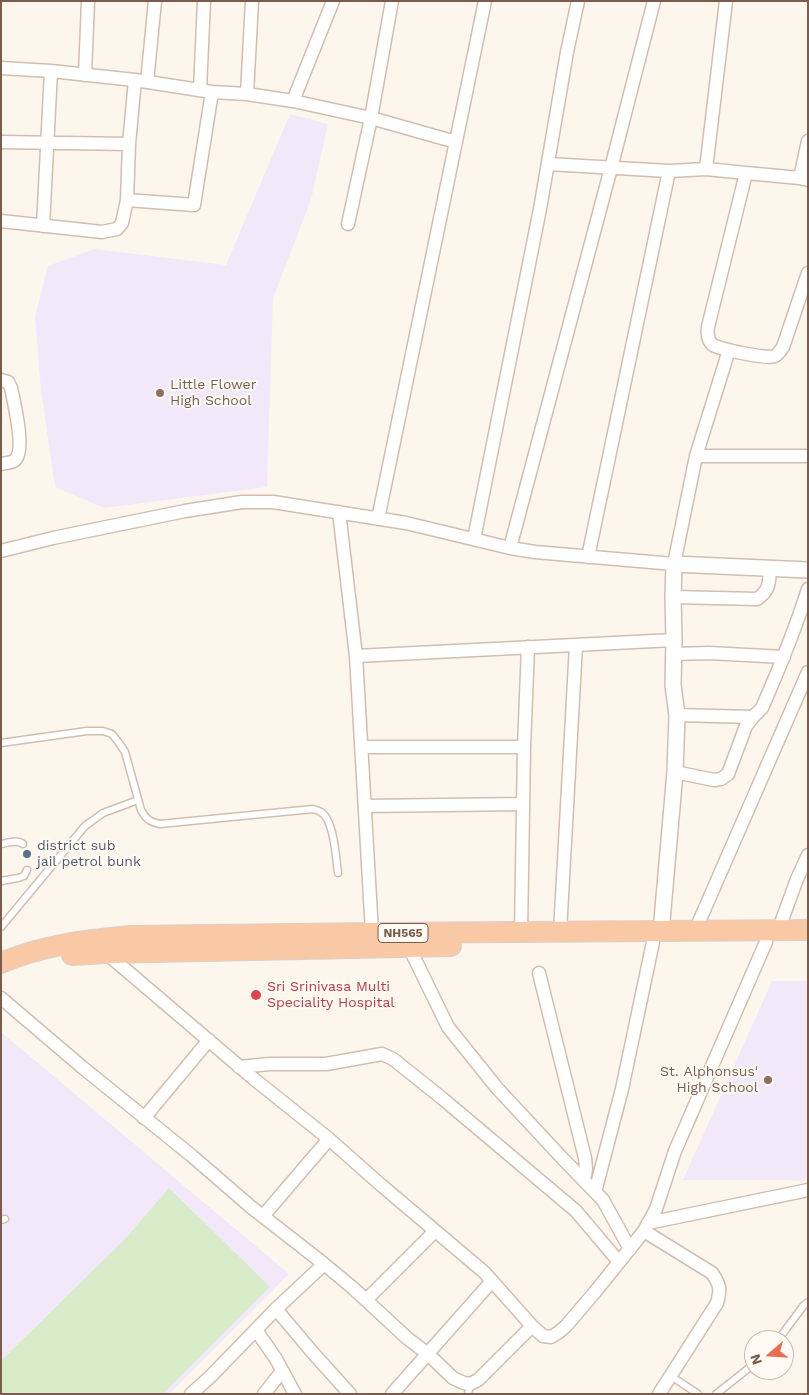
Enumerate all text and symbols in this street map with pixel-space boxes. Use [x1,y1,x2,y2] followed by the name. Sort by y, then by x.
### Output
[170,377,256,410] place label: Little Flower High School
[154,387,166,399] marker: Little Flower High School
[37,838,141,870] place label: district sub jail petrol bunk
[21,848,33,860] marker: district sub jail petrol bunk
[378,924,428,942] road number: NH565
[267,979,395,1012] place label: Sri Srinivasa Multi Speciality Hospital
[249,988,263,1002] marker: Sri Srinivasa Multi Speciality Hospital
[660,1064,758,1096] place label: St. Alphonsus' High School
[762,1074,774,1086] marker: St. Alphonsus' High School
[744,1330,794,1380] north arrow
[747,1352,765,1367] text: N

